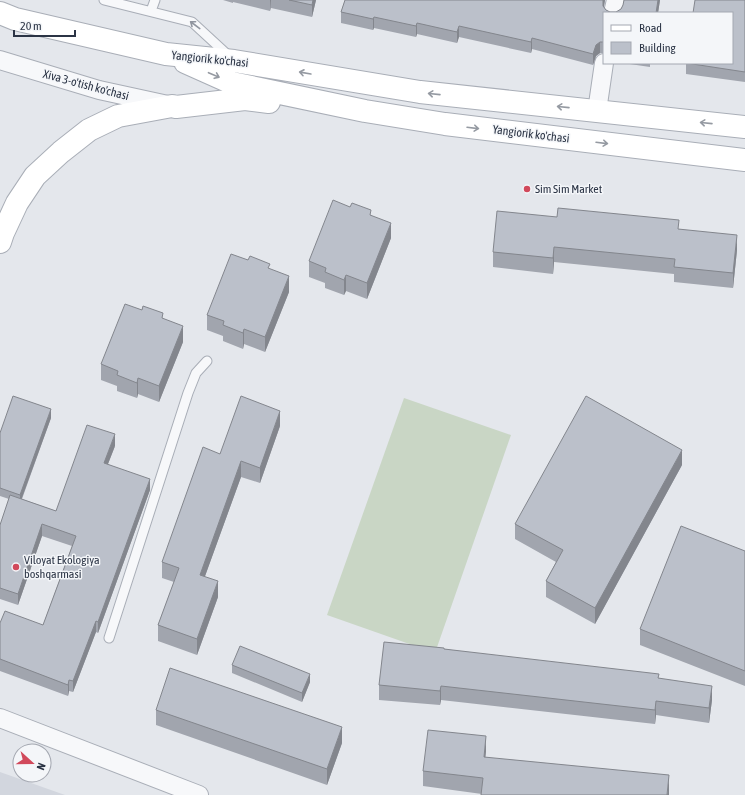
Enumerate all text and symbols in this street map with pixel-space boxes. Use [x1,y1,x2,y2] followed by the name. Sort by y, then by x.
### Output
[14,12,75,38] scale bar
[603,12,733,64] legend
[20,19,42,33] text: 20 m
[189,21,200,29] one-way arrow
[639,21,662,35] text: Road
[639,41,677,55] text: Building
[171,48,249,70] street label: Yangiorik ko'chasi
[41,67,131,103] street label: Xiva 3-o'tish ko'chasi
[299,69,312,77] one-way arrow
[208,72,220,80] one-way arrow
[428,90,441,97] one-way arrow
[557,104,570,111] one-way arrow
[700,119,713,126] one-way arrow
[492,122,570,146] street label: Yangiorik ko'chasi
[466,124,479,131] one-way arrow
[595,139,608,147] one-way arrow
[535,182,603,196] place label: Sim Sim Market
[522,184,532,194] marker: Sim Sim Market
[24,553,100,581] place label: Viloyat Ekologiya boshqarmasi
[11,562,21,572] marker: Viloyat Ekologiya boshqarmasi
[12,743,52,783] north arrow
[35,761,48,772] text: N

